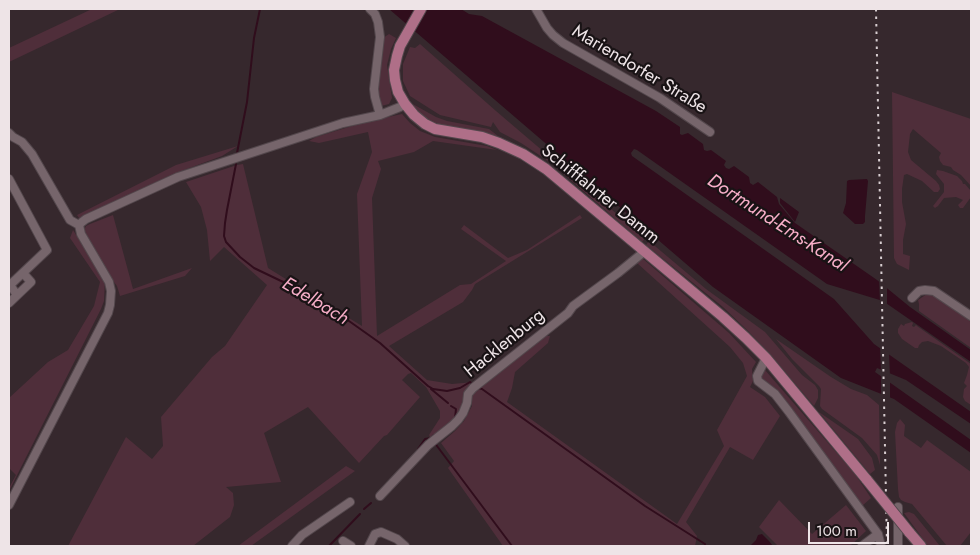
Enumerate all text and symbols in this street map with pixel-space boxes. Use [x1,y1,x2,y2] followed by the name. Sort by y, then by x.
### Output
[568,21,710,119] street label: Mariendorfer Straße
[536,141,664,249] street label: Schifffahrter Damm
[703,170,851,278] water label: Dortmund-Ems-Kanal
[277,273,353,331] water label: Edelbach
[461,305,549,383] street label: Hacklenburg
[810,512,891,544] scale bar
[816,520,857,542] text: 100 m

